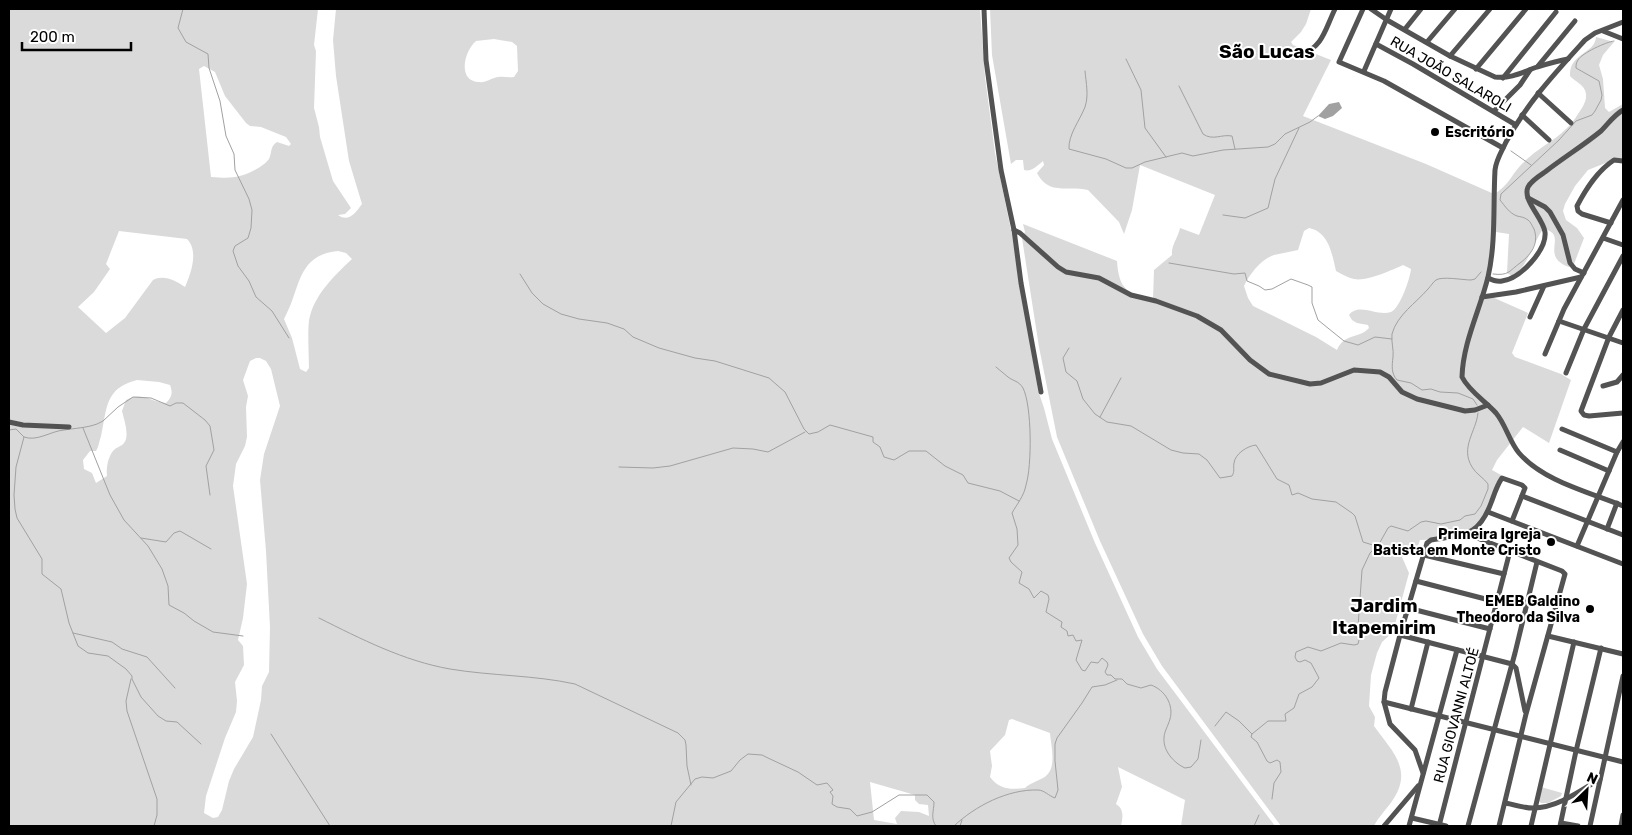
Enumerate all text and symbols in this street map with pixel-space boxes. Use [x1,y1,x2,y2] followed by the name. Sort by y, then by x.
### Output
[22,20,131,52] scale bar
[30,28,75,46] text: 200 m
[1387,32,1515,116] street label: RUA JOÃO SALAROLI
[1219,40,1315,63] district label: São Lucas
[1445,124,1514,141] place label: Escritório
[1429,126,1441,138] marker: Escritório
[1373,526,1541,559] place label: Primeira Igreja Batista em Monte Cristo
[1545,536,1557,548] marker: Primeira Igreja Batista em Monte Cristo
[1457,593,1580,626] place label: EMEB Galdino Theodoro da Silva
[1332,594,1436,639] district label: Jardim Itapemirim
[1584,603,1596,615] marker: EMEB Galdino Theodoro da Silva
[1429,645,1483,785] street label: RUA GIOVANNI ALTOÉ
[1562,765,1612,815] north arrow
[1584,769,1600,789] text: N

